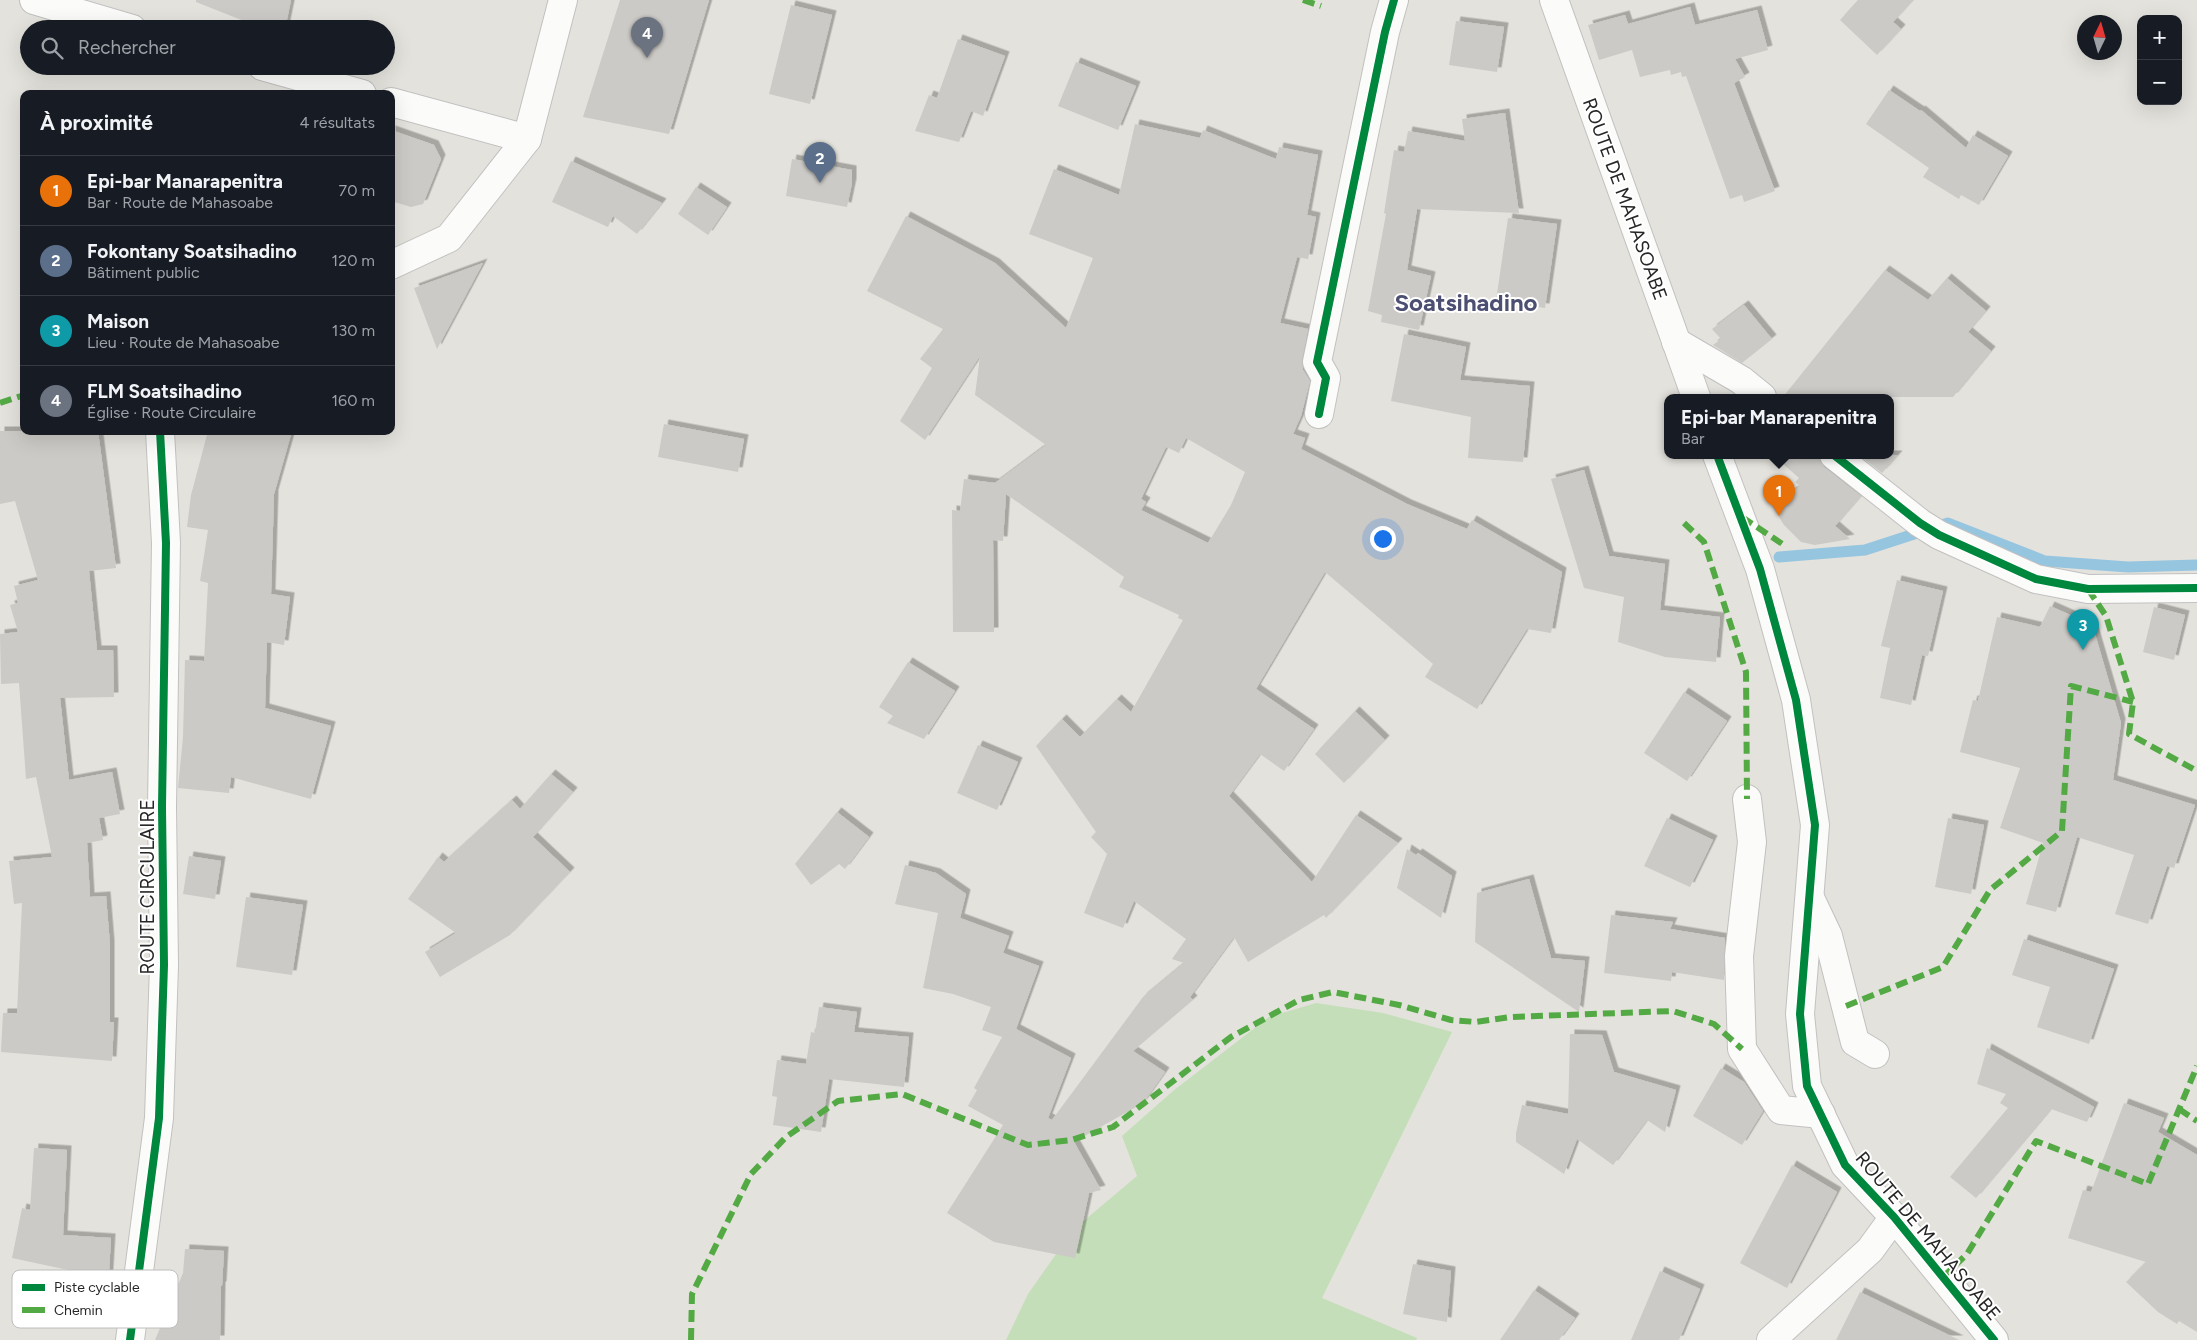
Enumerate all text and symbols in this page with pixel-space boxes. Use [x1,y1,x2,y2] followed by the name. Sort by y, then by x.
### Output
[2077,15,2122,60] north arrow
[2137,15,2182,105] map controls
[2137,15,2182,60] button: +
[631,17,663,58] pin: 4
[20,20,395,75] search box
[38,34,66,62] icon: search
[78,36,176,59] text: Rechercher
[2137,60,2182,105] button: −
[1578,95,1672,303] street label: ROUTE DE MAHASOABE
[40,110,153,135] text: À proximité
[299,113,375,132] text: 4 résultats
[804,142,836,183] pin: 2
[87,170,283,193] text: Epi-bar Manarapenitra
[53,181,59,200] text: 1
[339,181,375,200] text: 70 m
[87,193,273,212] text: Bar · Route de Mahasoabe
[87,240,297,263] text: Fokontany Soatsihadino
[51,251,61,270] text: 2
[332,251,375,270] text: 120 m
[87,263,200,282] text: Bâtiment public
[1394,288,1538,317] district label: Soatsihadino
[87,310,149,333] text: Maison
[52,321,60,340] text: 3
[332,321,375,340] text: 130 m
[87,333,279,352] text: Lieu · Route de Mahasoabe
[87,380,242,403] text: FLM Soatsihadino
[51,391,61,410] text: 4
[332,391,375,410] text: 160 m
[1664,394,1894,459] popup
[87,403,256,422] text: Église · Route Circulaire
[1681,406,1877,429] text: Epi-bar Manarapenitra
[1681,429,1704,448] text: Bar
[1763,475,1795,516] pin: 1
[1370,526,1396,552] your location
[2067,609,2099,650] pin: 3
[136,799,159,975] street label: ROUTE CIRCULAIRE
[1851,1147,2005,1325] street label: ROUTE DE MAHASOABE
[12,1270,178,1328] legend
[54,1279,140,1296] text: Piste cyclable
[54,1302,103,1319] text: Chemin

